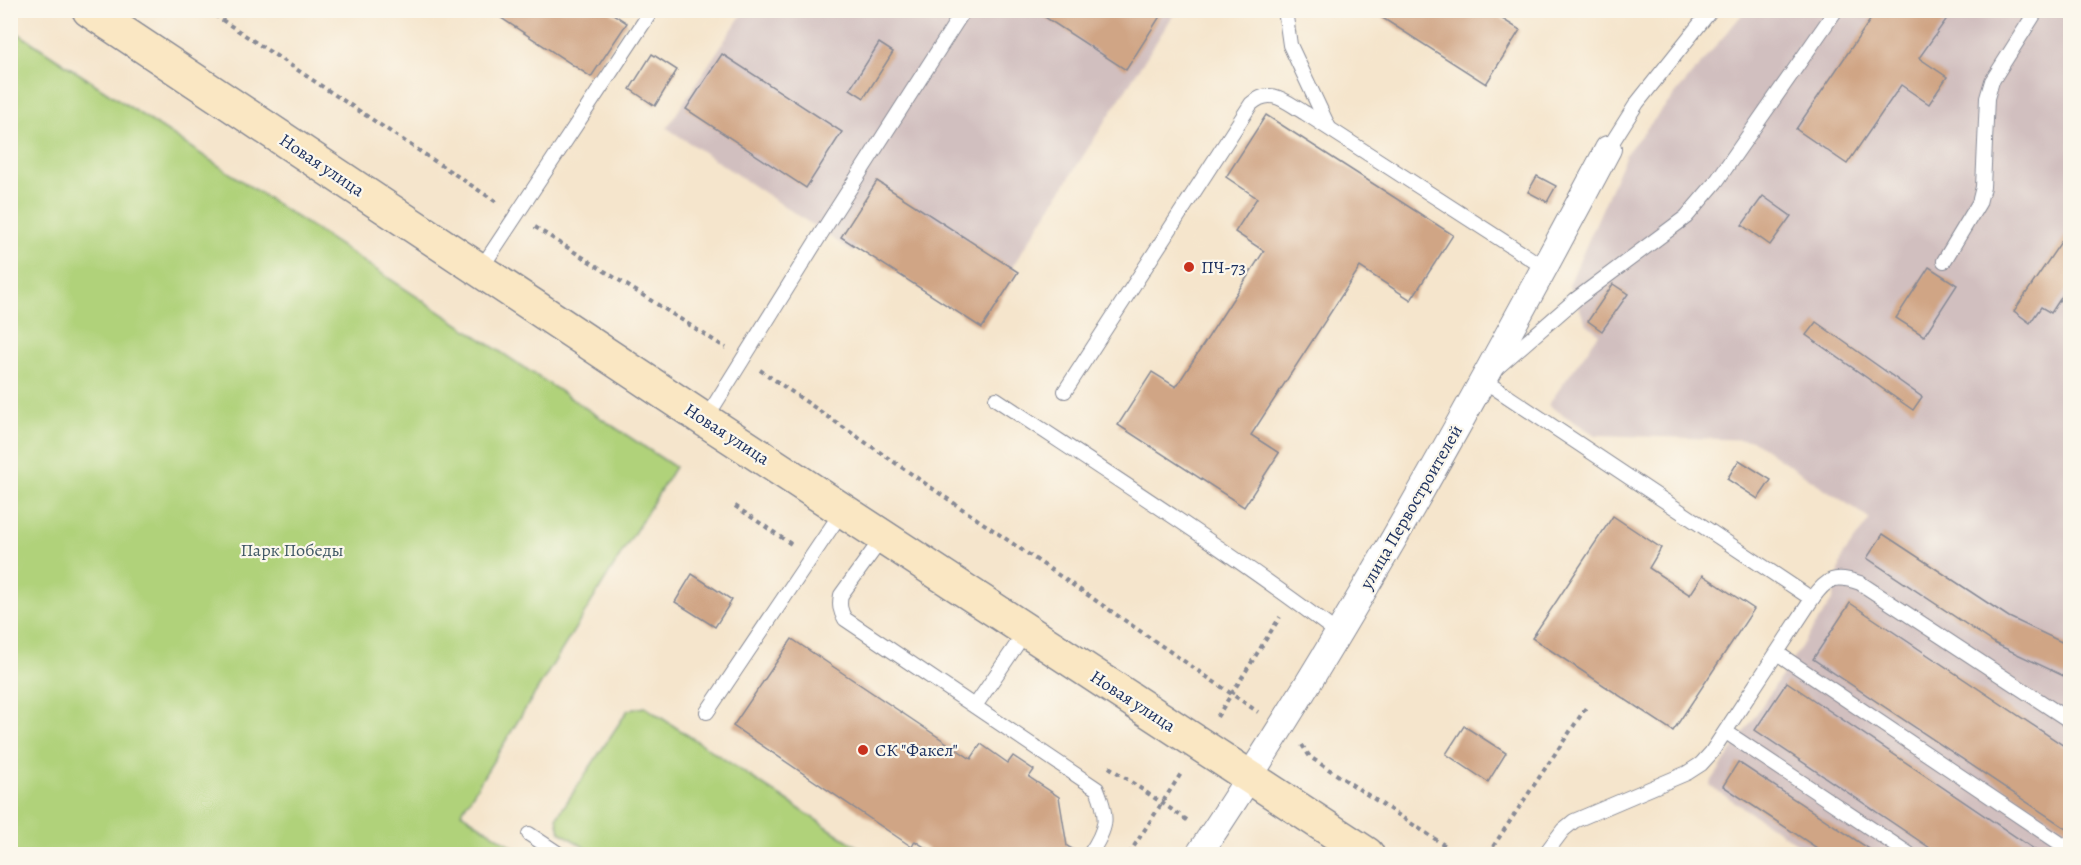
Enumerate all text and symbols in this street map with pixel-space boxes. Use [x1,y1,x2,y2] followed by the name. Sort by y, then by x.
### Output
[275,128,370,203] street label: Новая улица
[1201,255,1246,279] place label: ПЧ-73
[1182,260,1196,274] marker: ПЧ-73
[680,397,775,471] street label: Новая улица
[1354,420,1468,594] street label: улица Первостроителей
[240,538,344,562] park label: Парк Победы
[1086,664,1181,738] street label: Новая улица
[875,738,958,762] place label: СК "Факел"
[856,743,870,757] marker: СК "Факел"

